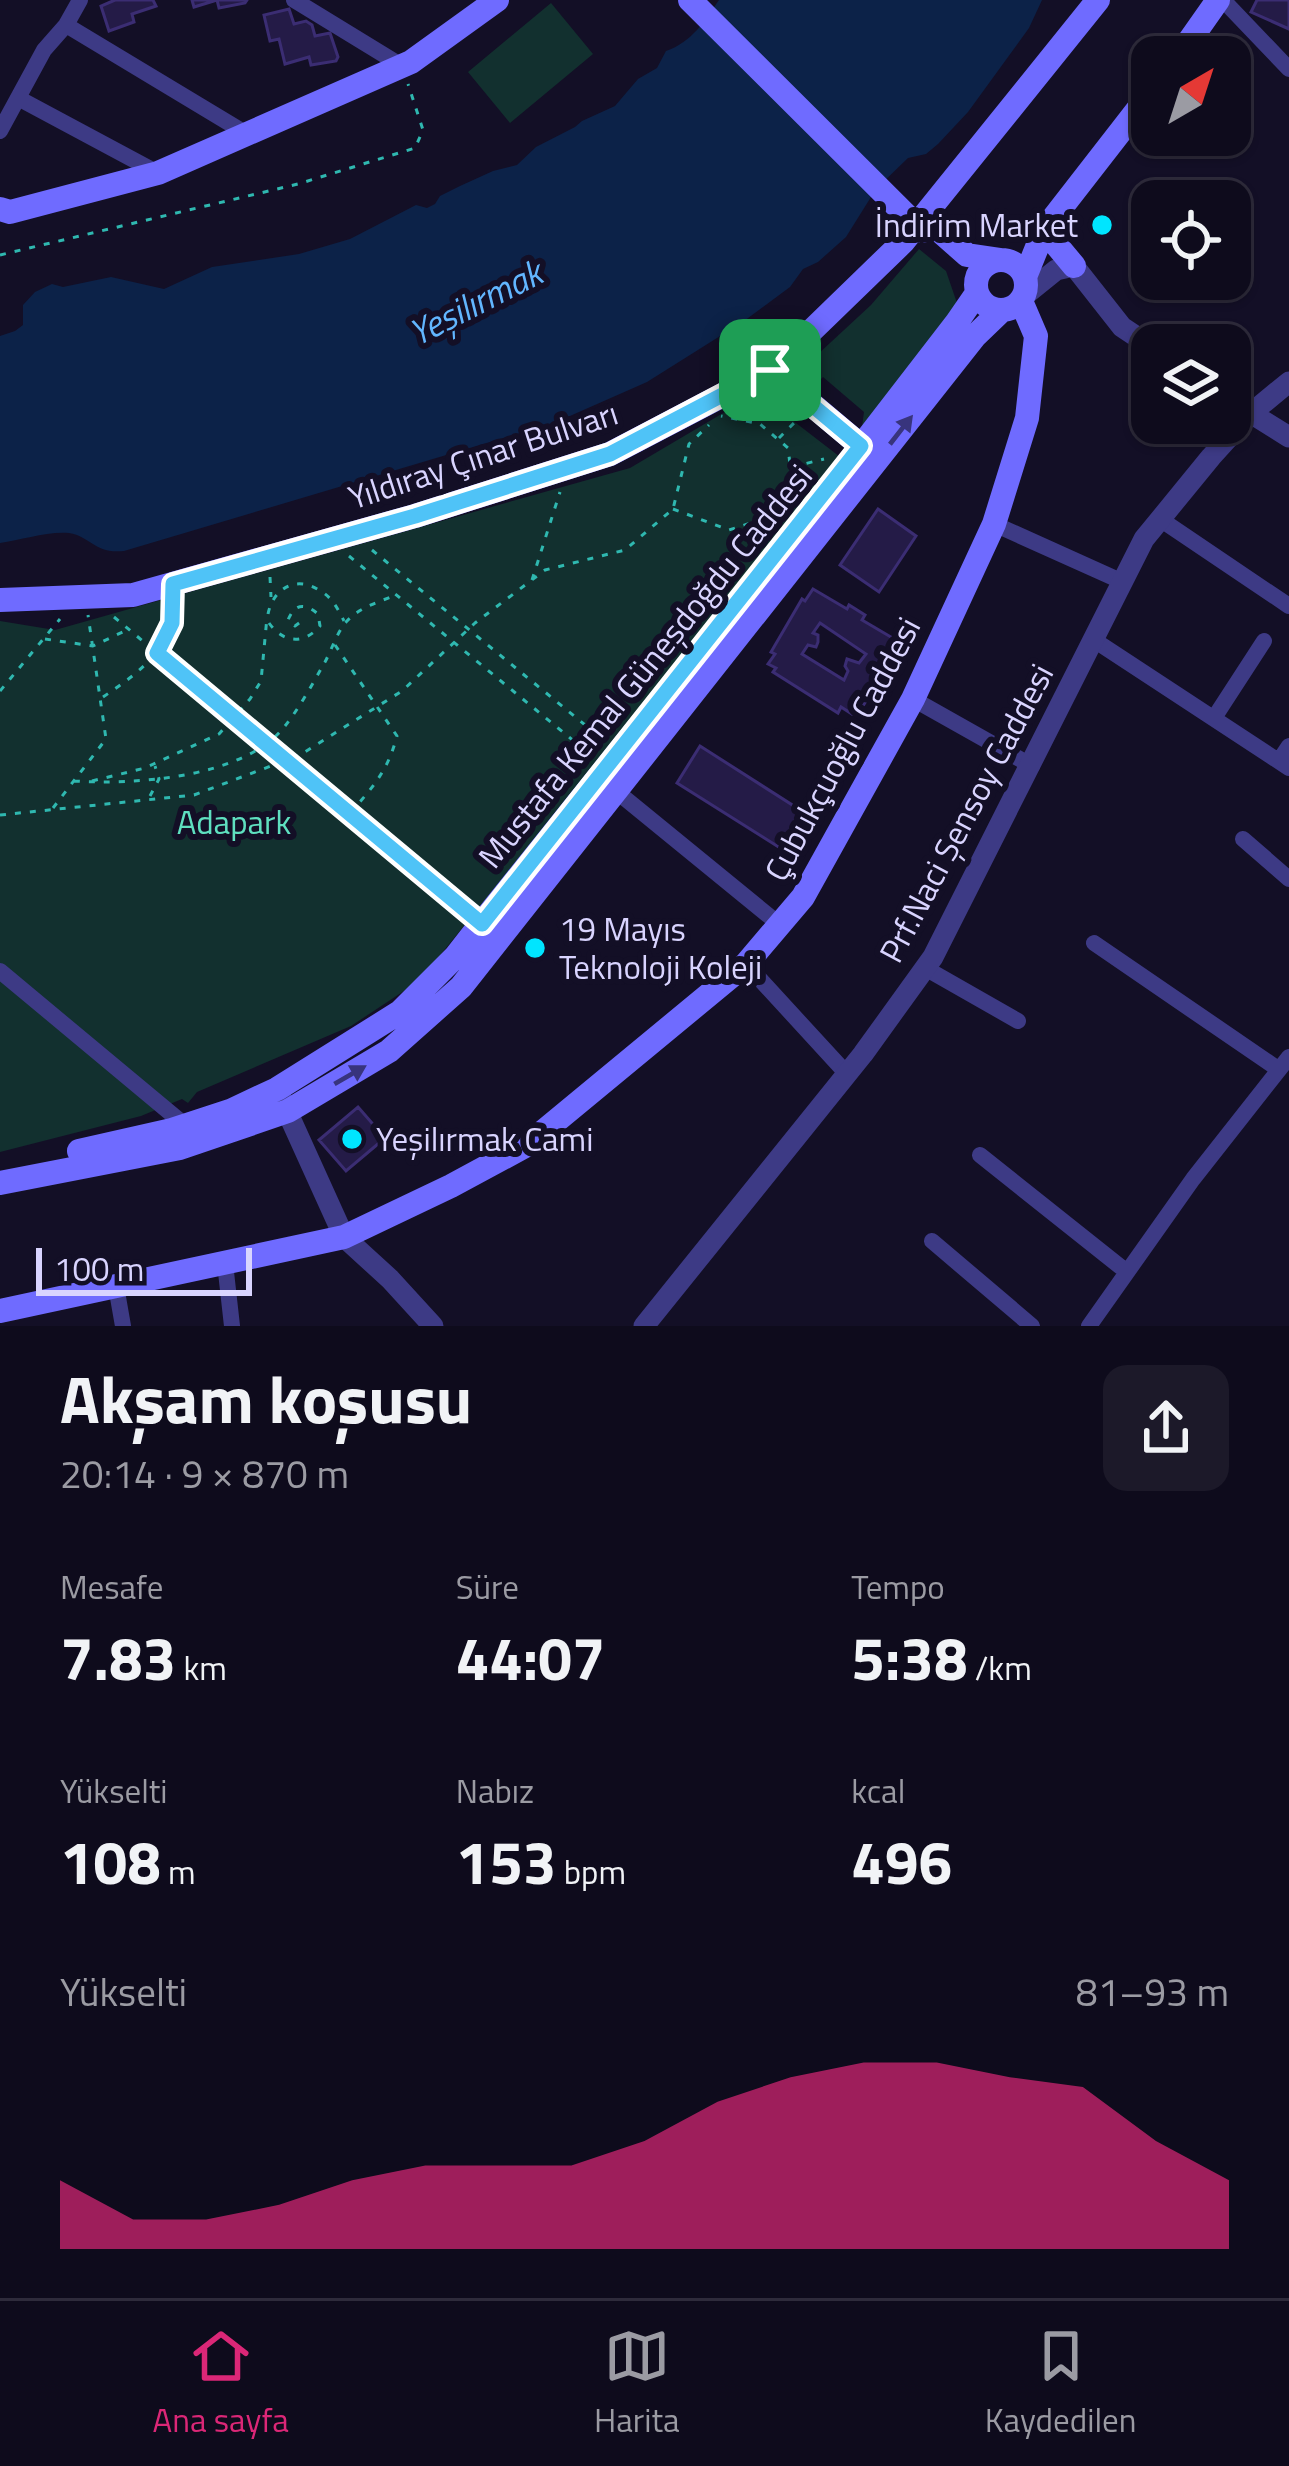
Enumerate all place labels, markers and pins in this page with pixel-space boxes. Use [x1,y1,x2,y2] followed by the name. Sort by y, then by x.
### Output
[875,200,1078,250] place label: İndirim Market
[1089,212,1115,238] marker: İndirim Market
[719,319,821,421] pin
[559,904,762,992] place label: 19 Mayıs Teknoloji Koleji
[522,935,548,961] marker: 19 Mayıs Teknoloji Koleji
[376,1114,593,1164] place label: Yeşilırmak Cami
[339,1126,365,1152] marker: Yeşilırmak Cami

